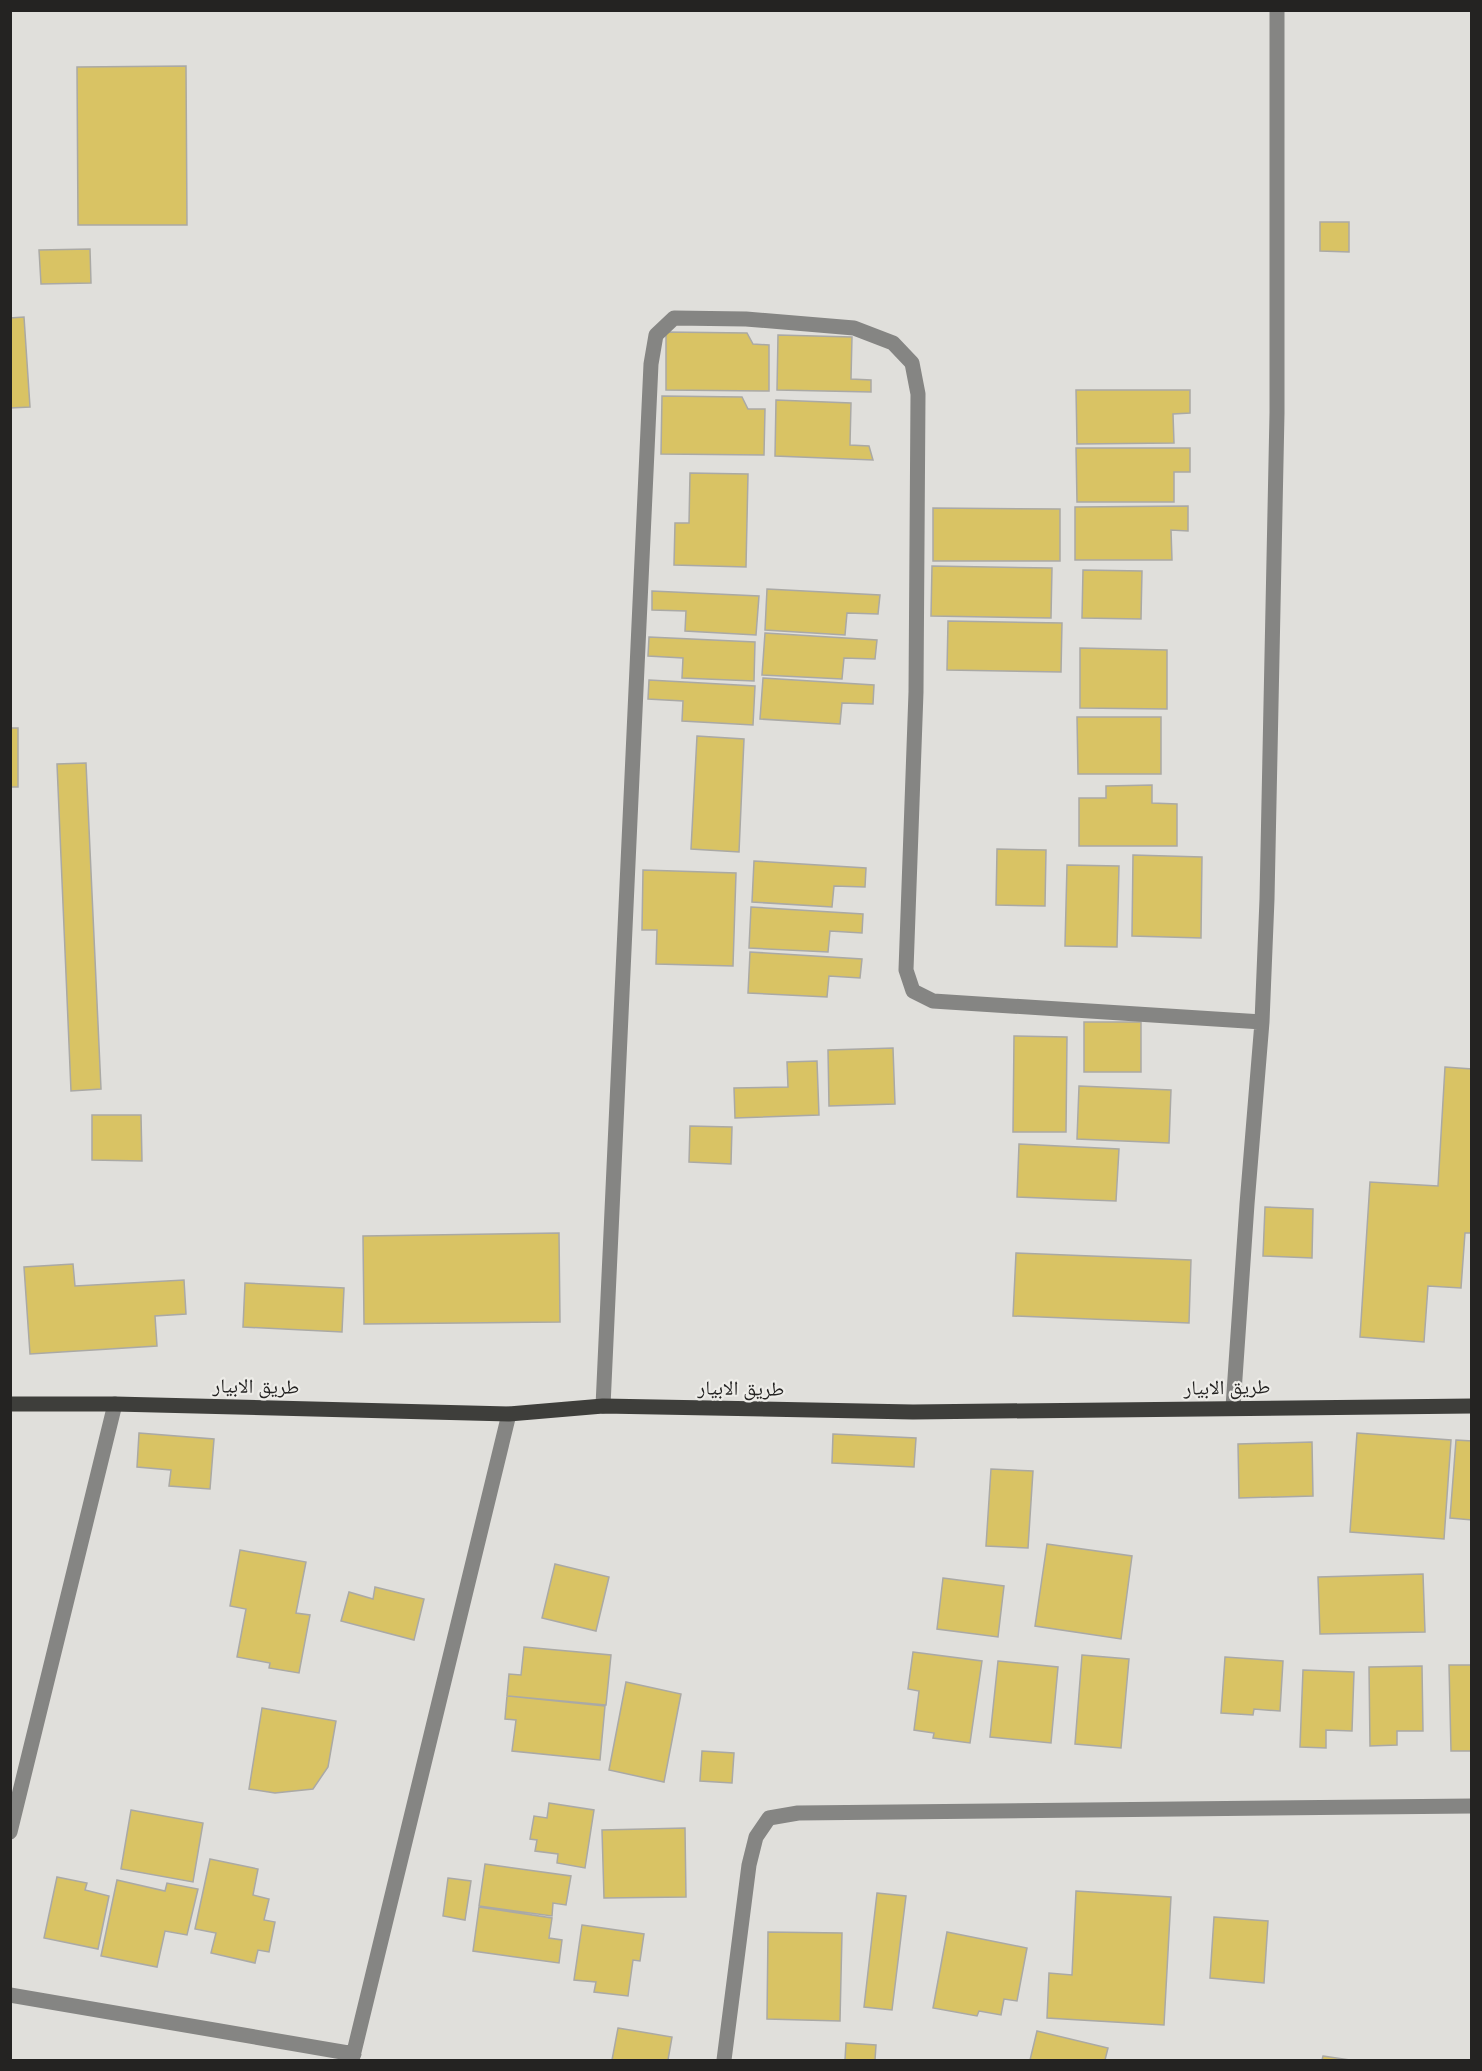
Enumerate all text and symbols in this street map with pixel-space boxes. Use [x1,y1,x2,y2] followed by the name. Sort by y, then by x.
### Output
[212,1373,299,1399] street label: طريق الابيار
[1183,1374,1270,1400] street label: طريق الابيار
[697,1375,784,1401] street label: طريق الابيار

